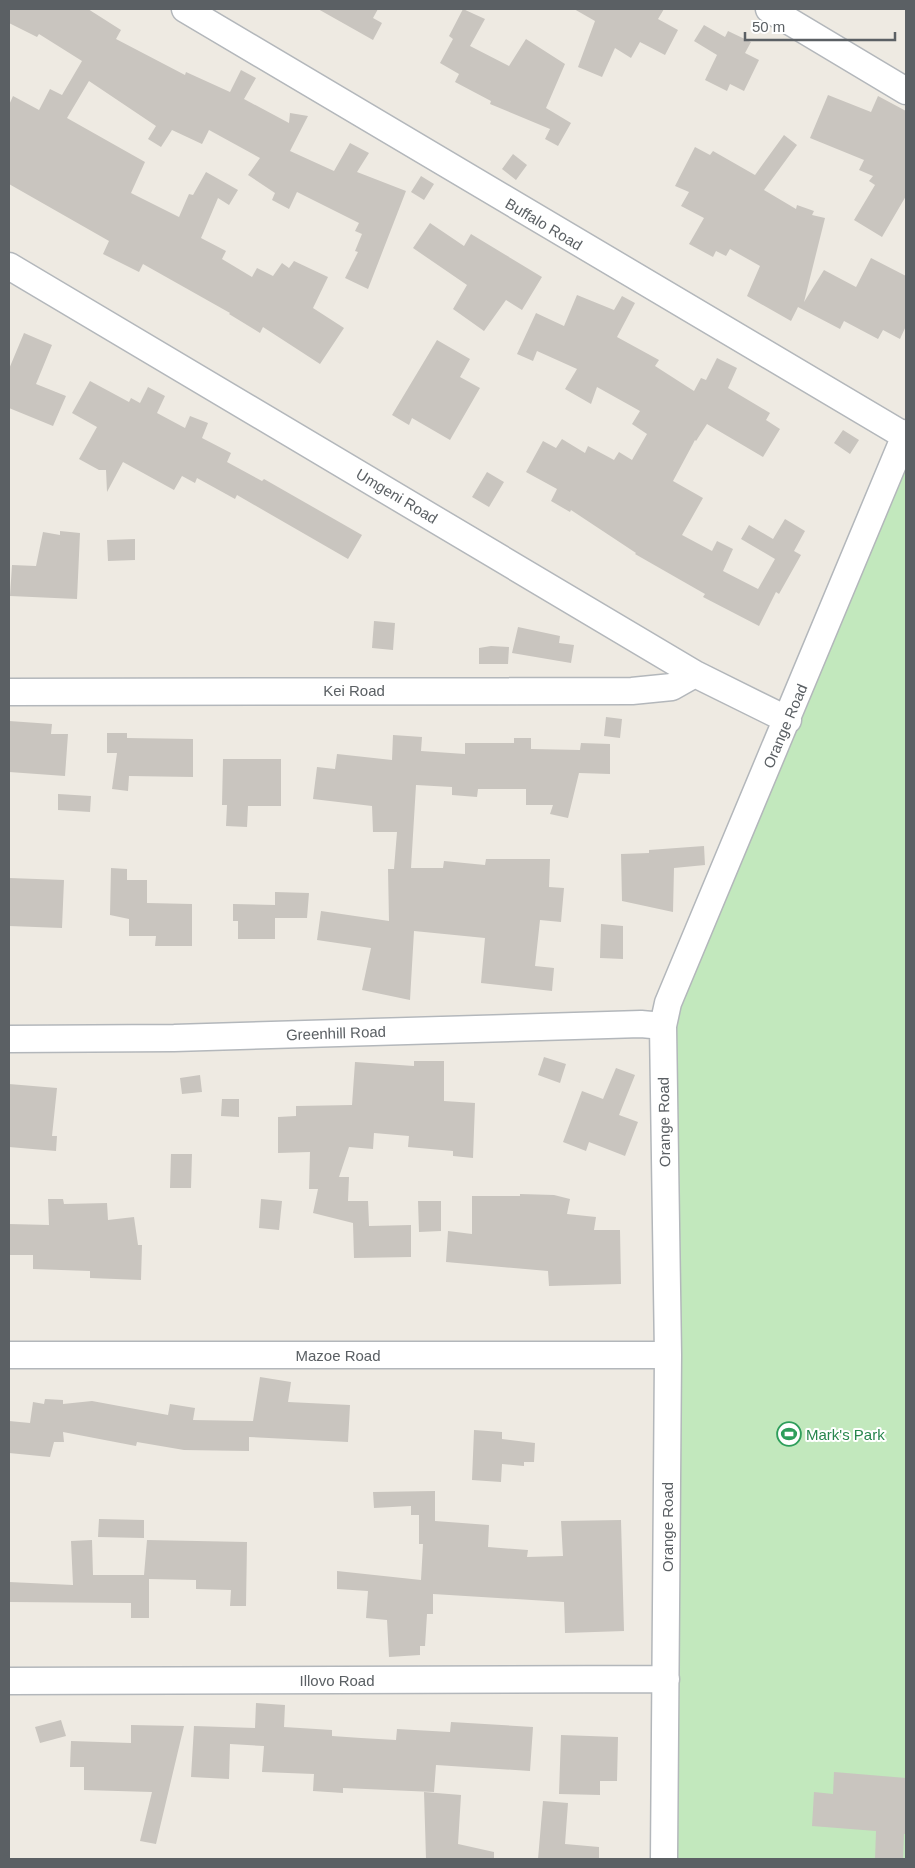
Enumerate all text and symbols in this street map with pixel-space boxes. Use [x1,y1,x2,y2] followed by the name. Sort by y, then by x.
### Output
[745,10,895,42] scale bar
[752,18,785,35] text: 50 m
[503,194,585,254] street label: Buffalo Road
[353,465,441,527] street label: Umgeni Road
[760,681,810,771] street label: Orange Road
[323,682,385,699] street label: Kei Road
[286,1023,386,1043] street label: Greenhill Road
[655,1077,673,1167] street label: Orange Road
[295,1347,381,1364] street label: Mazoe Road
[776,1421,802,1447] sports icon: Mark's Park
[806,1426,885,1443] place label: Mark's Park
[659,1482,676,1572] street label: Orange Road
[299,1672,375,1689] street label: Illovo Road

